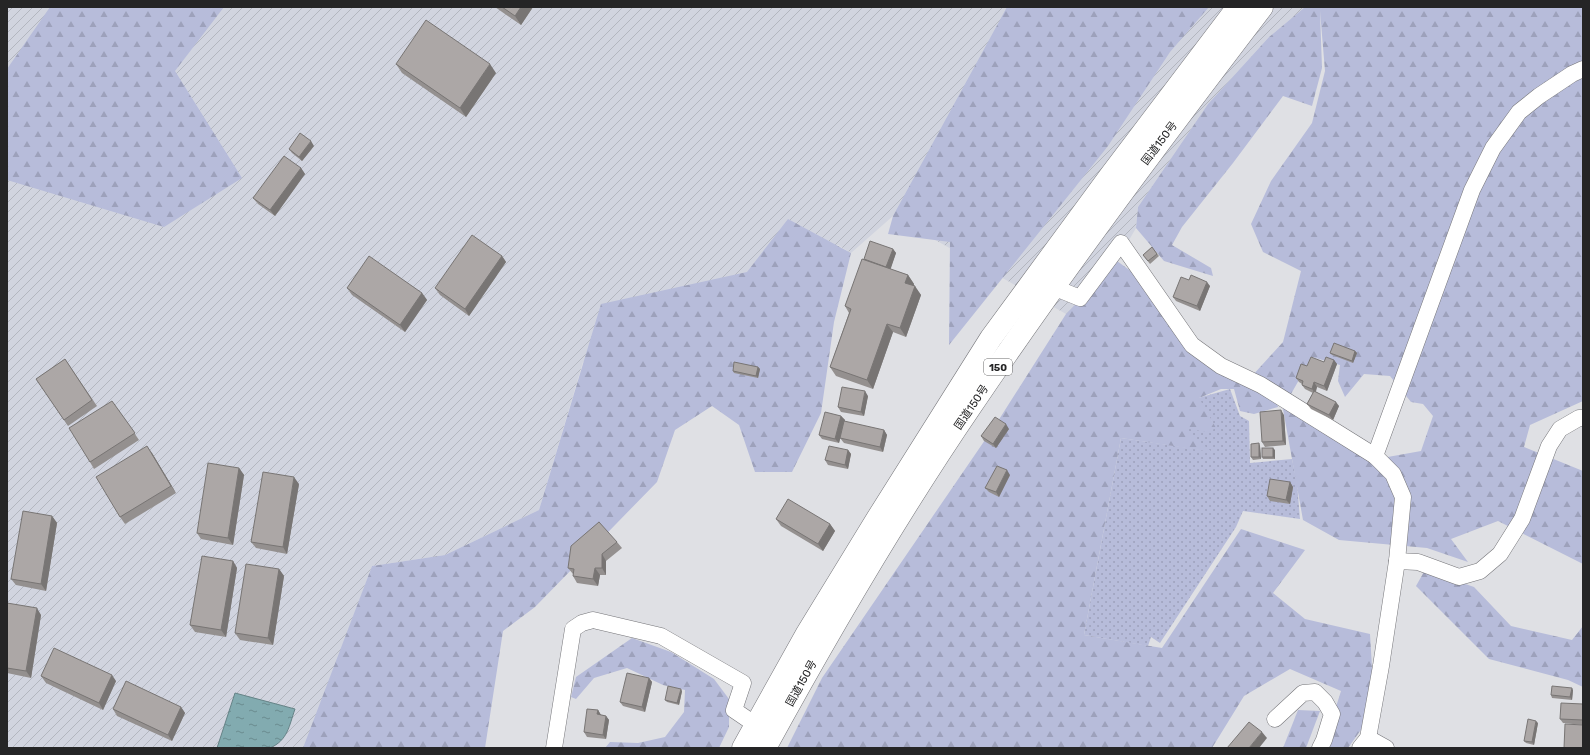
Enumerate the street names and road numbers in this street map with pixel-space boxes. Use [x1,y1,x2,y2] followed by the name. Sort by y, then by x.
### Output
[1139,119,1180,168] street label: 国道150号
[984,359,1012,375] road number: 150
[952,382,991,432] street label: 国道150号
[783,658,820,709] street label: 国道150号

